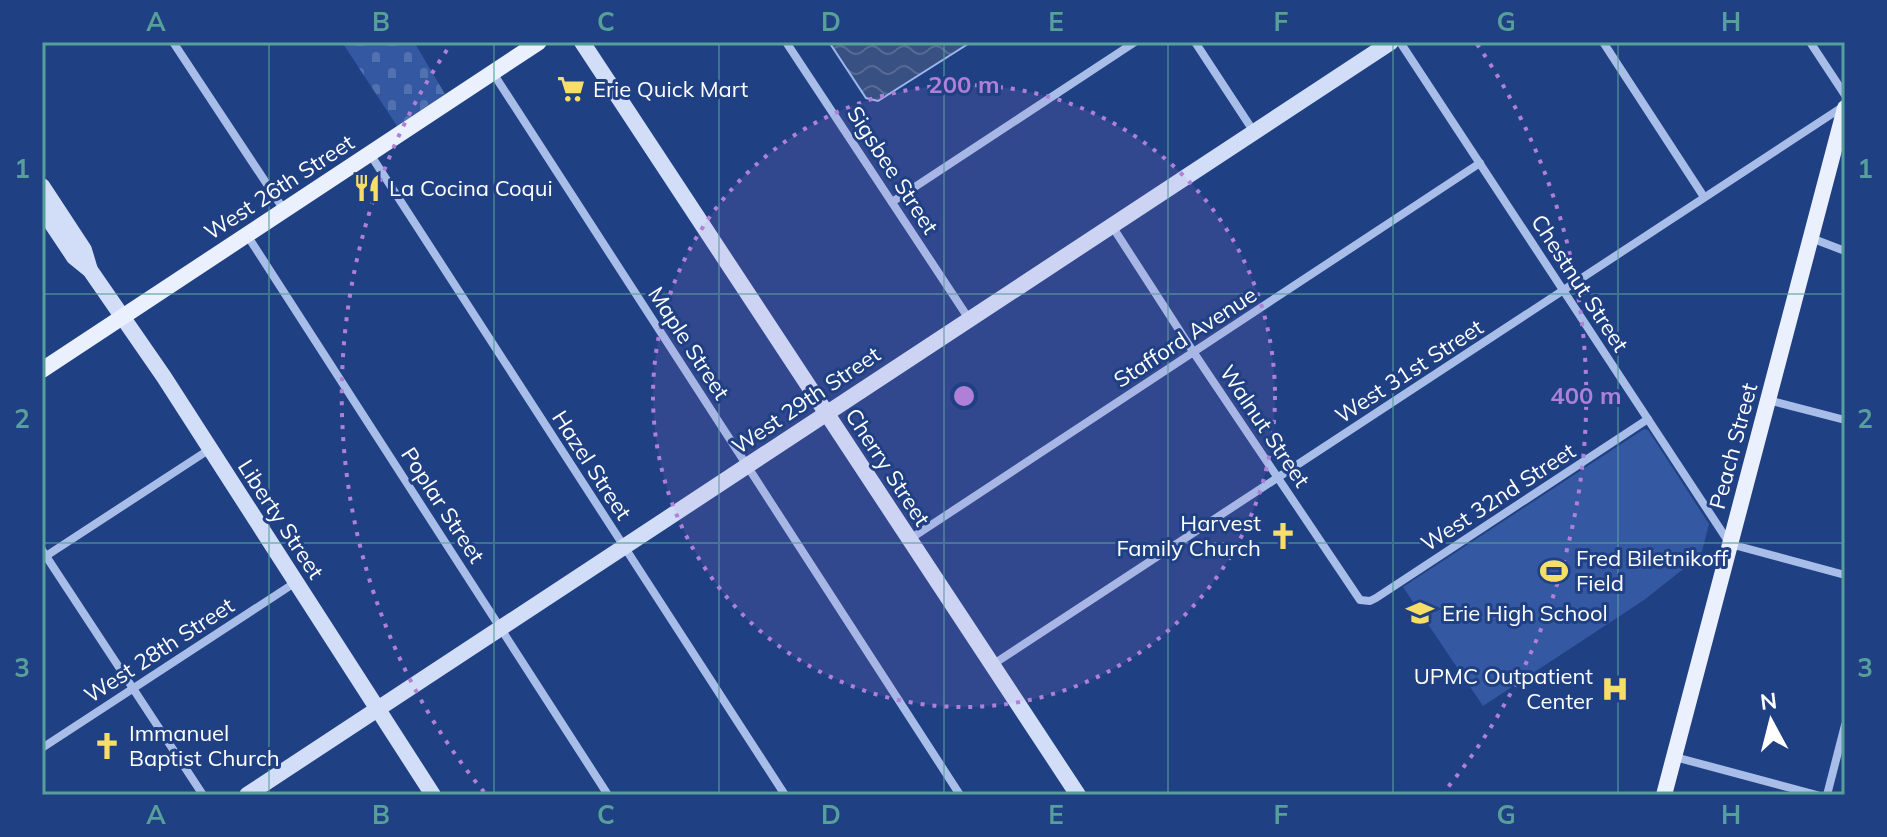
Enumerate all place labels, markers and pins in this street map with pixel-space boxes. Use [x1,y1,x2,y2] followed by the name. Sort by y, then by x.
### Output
[556,74,586,104] supermarket icon: Erie Quick Mart
[593,75,748,103] place label: Erie Quick Mart
[352,173,382,203] restaurant icon: La Cocina Coqui
[389,174,553,202] place label: La Cocina Coqui
[950,382,978,410] centre of rings
[1116,509,1261,562] place label: Harvest Family Church
[1268,521,1298,551] church icon: Harvest Family Church
[1576,544,1729,597] place label: Fred Biletnikoff Field
[1539,556,1569,586] sports icon: Fred Biletnikoff Field
[1405,598,1435,628] school or university icon: Erie High School
[1442,599,1608,627] place label: Erie High School
[1414,662,1593,715] place label: UPMC Outpatient Center
[1600,674,1630,704] hospital icon: UPMC Outpatient Center
[129,719,280,772] place label: Immanuel Baptist Church
[92,731,122,761] church icon: Immanuel Baptist Church

